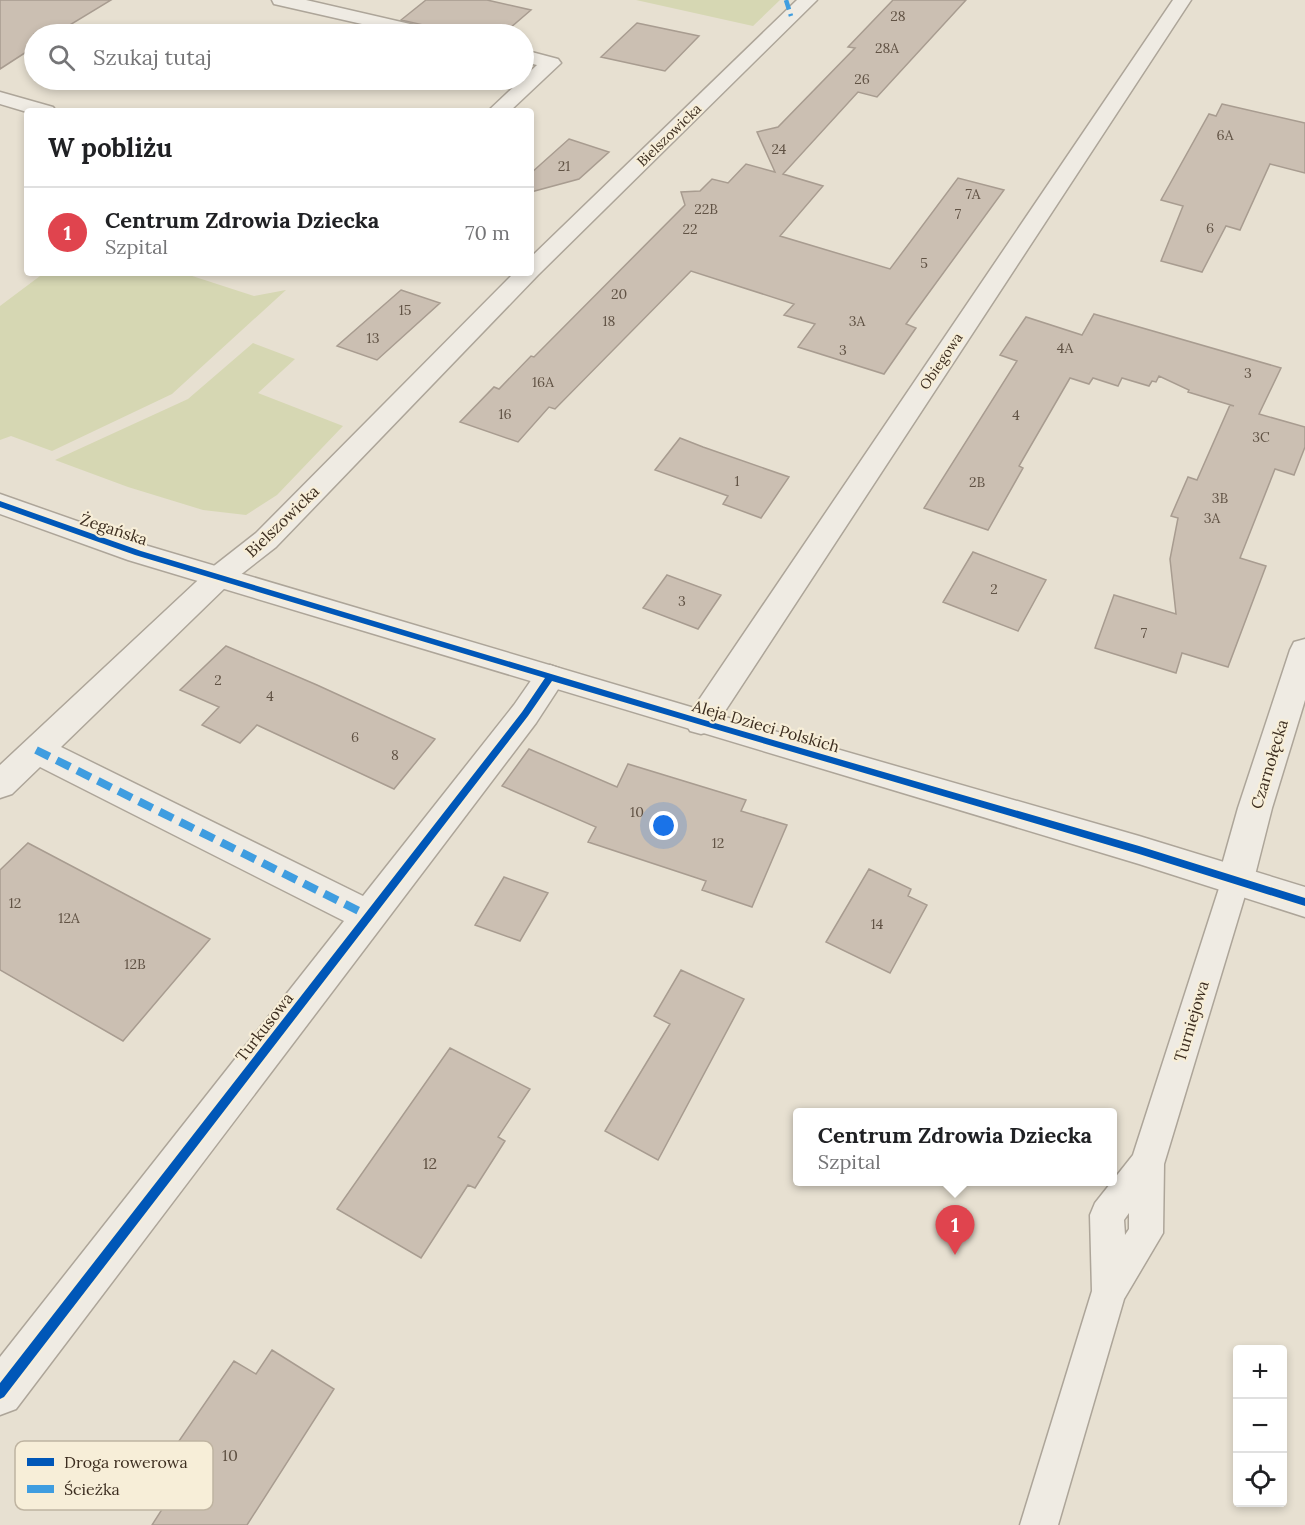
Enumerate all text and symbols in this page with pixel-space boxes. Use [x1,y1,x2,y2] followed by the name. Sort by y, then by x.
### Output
[890,7,906,25] house number: 28
[24,24,534,90] search box
[875,39,899,57] house number: 28A
[45,41,78,74] icon: search
[93,43,212,71] text: Szukaj tutaj
[854,70,870,88] house number: 26
[633,100,705,170] street label: Bielszowicka
[1217,126,1234,144] house number: 6A
[48,131,172,164] text: W pobliżu
[772,140,787,158] house number: 24
[558,157,570,175] house number: 21
[966,185,981,203] house number: 7A
[694,200,718,218] house number: 22B
[955,205,962,223] house number: 7
[105,206,379,234] text: Centrum Zdrowia Dziecka
[1206,219,1214,237] house number: 6
[63,220,72,245] text: 1
[465,220,510,245] text: 70 m
[682,220,698,238] house number: 22
[105,234,168,259] text: Szpital
[920,254,928,272] house number: 5
[611,285,627,303] house number: 20
[399,301,411,319] house number: 15
[603,312,616,330] house number: 18
[849,312,866,330] house number: 3A
[367,329,380,347] house number: 13
[915,329,967,393] street label: Obiegowa
[1057,339,1073,357] house number: 4A
[839,341,847,359] house number: 3
[1244,364,1252,382] house number: 3
[532,373,554,391] house number: 16A
[498,405,512,423] house number: 16
[1012,406,1020,424] house number: 4
[1252,428,1270,446] house number: 3C
[734,472,740,490] house number: 1
[969,473,985,491] house number: 2B
[241,481,323,561] street label: Bielszowicka
[1212,489,1229,507] house number: 3B
[78,509,150,549] street label: Żegańska
[1204,509,1221,527] house number: 3A
[990,580,998,598] house number: 2
[678,592,686,610] house number: 3
[1141,624,1148,642] house number: 7
[214,671,222,689] house number: 2
[266,687,274,705] house number: 4
[689,695,842,757] street label: Aleja Dzieci Polskich
[1246,717,1292,811] street label: Czarnołęcka
[351,728,359,746] house number: 6
[391,746,399,764] house number: 8
[630,803,644,821] house number: 10
[649,811,678,840] your location
[712,834,724,852] house number: 12
[9,894,21,912] house number: 12
[58,909,80,927] house number: 12A
[871,915,884,933] house number: 14
[124,955,146,973] house number: 12B
[1169,978,1213,1064] street label: Turniejowa
[231,988,297,1066] street label: Turkusowa
[793,1108,1117,1186] popup
[818,1121,1092,1149] text: Centrum Zdrowia Dziecka
[818,1149,881,1174] text: Szpital
[423,1153,437,1173] house number: 12
[936,1206,974,1255] pin: 1
[1233,1345,1287,1507] map controls
[1233,1345,1287,1399] button: +
[1233,1399,1287,1453] button: −
[15,1441,213,1510] legend
[222,1445,238,1465] house number: 10
[64,1452,188,1472] text: Droga rowerowa
[1233,1453,1287,1507] button: locate
[64,1479,120,1499] text: Ścieżka

